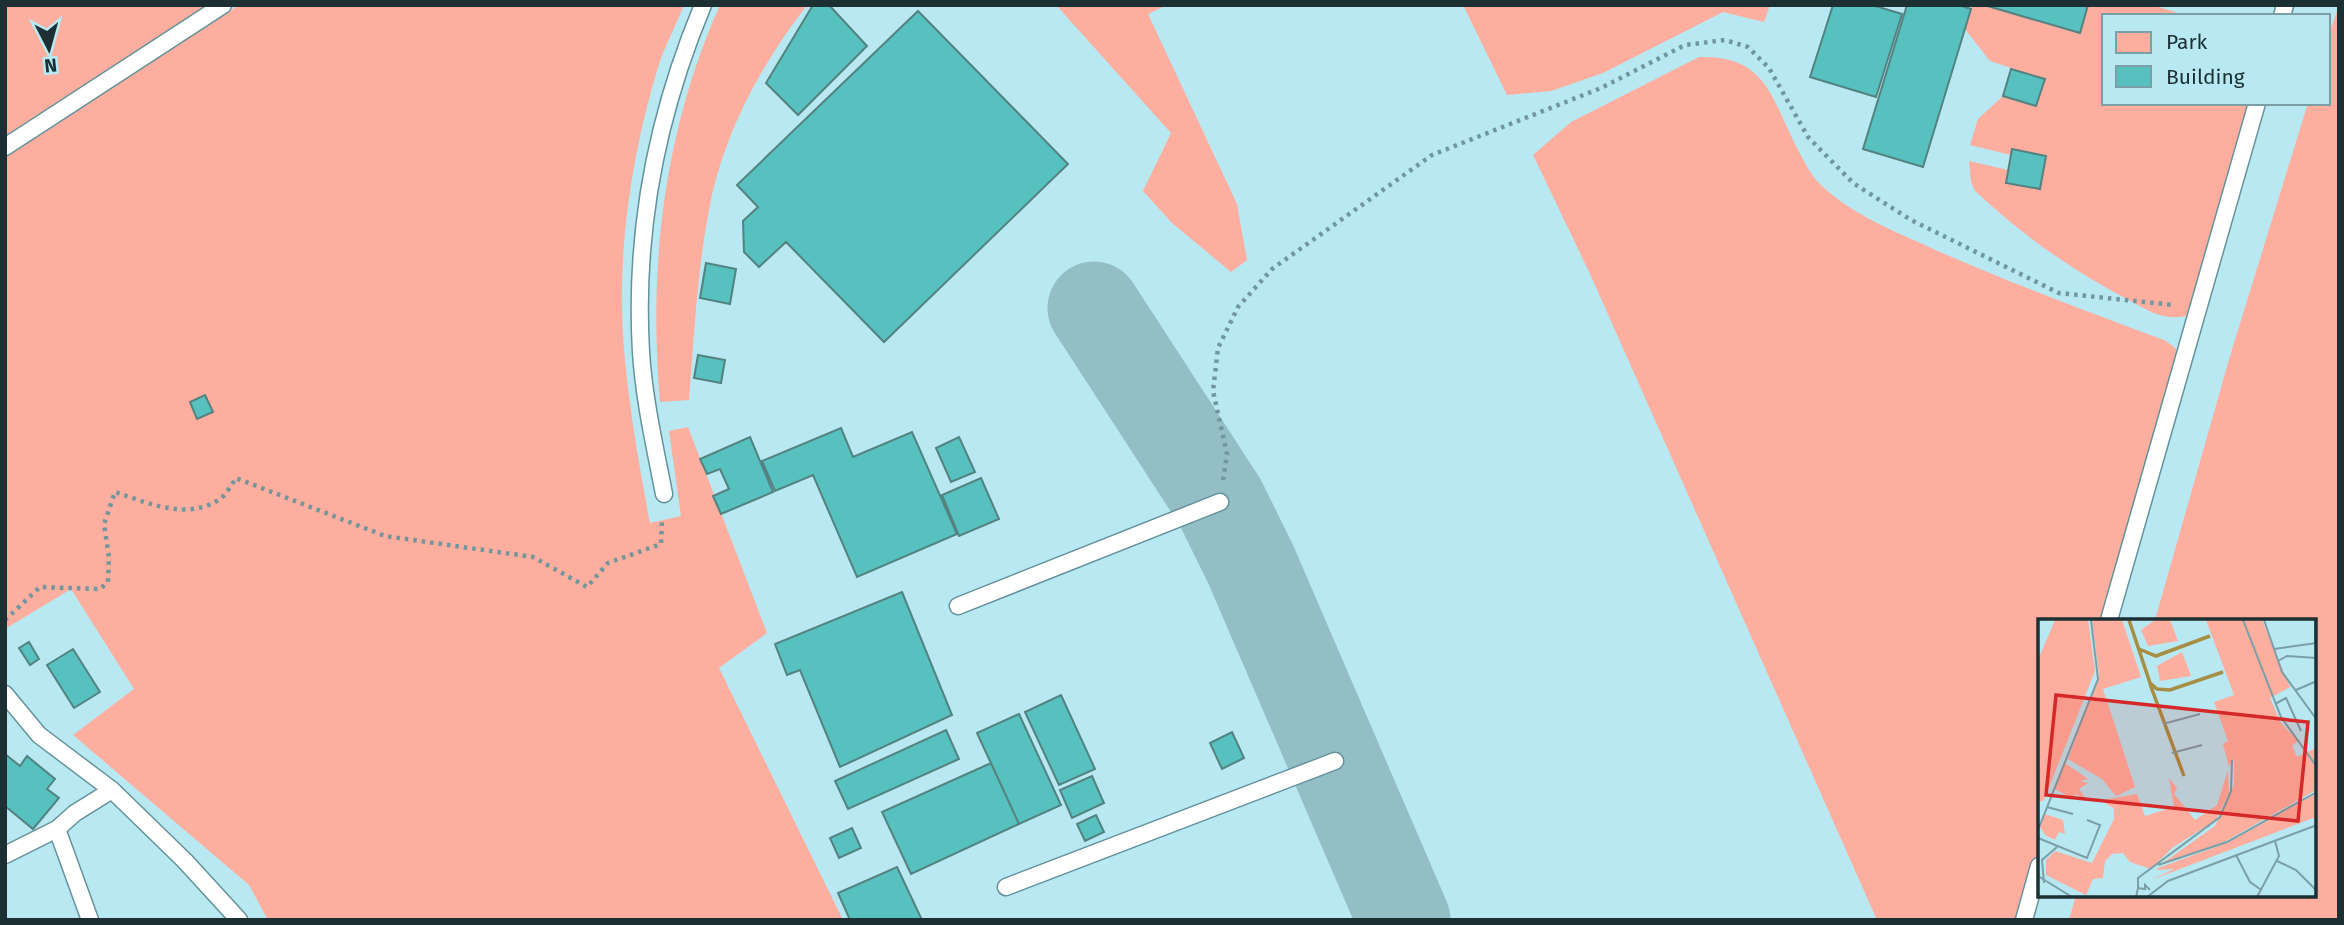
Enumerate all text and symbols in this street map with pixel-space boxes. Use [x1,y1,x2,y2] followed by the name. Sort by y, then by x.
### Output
[14,14,84,84] north arrow
[2102,14,2330,105] legend
[2166,29,2208,55] text: Park
[43,53,58,78] text: N
[2166,64,2245,90] text: Building
[2038,619,2316,897] inset map

